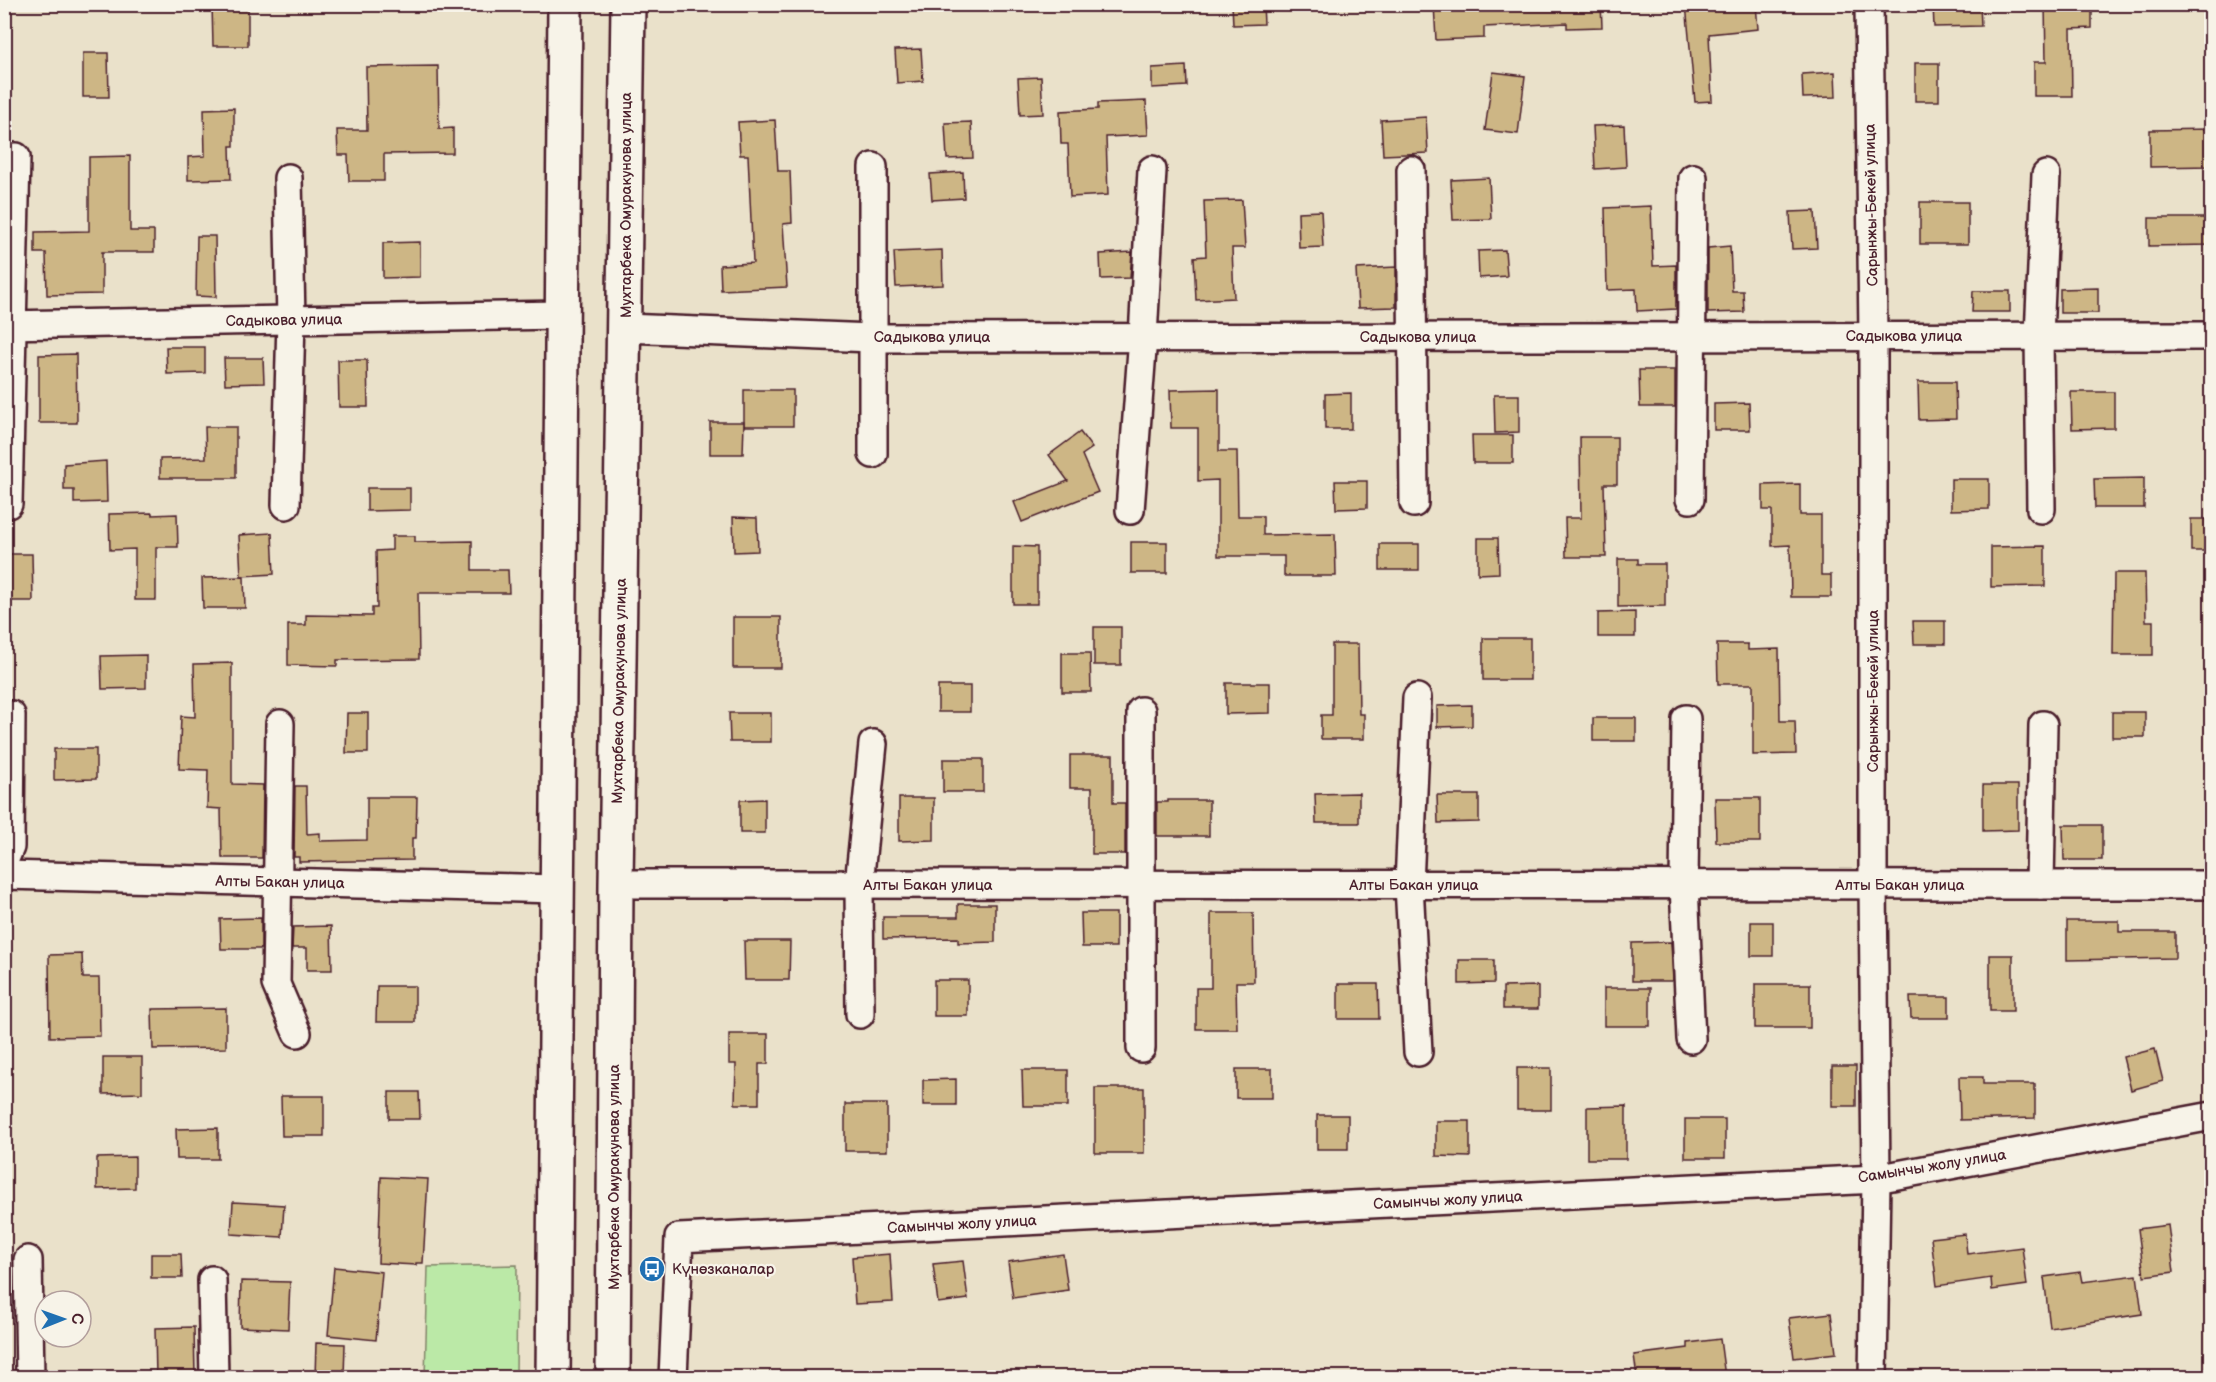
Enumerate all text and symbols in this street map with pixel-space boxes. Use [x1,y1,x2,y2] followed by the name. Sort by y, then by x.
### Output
[617,92,636,318] street label: Мухтарбека Омуракунова улица
[1861,123,1882,286] street label: Сарынжы-Бекей улица
[225,310,343,331] street label: Садыкова улица
[1846,327,1963,346] street label: Садыкова улица
[874,328,991,347] street label: Садыкова улица
[1360,328,1477,347] street label: Садыкова улица
[608,578,631,804] street label: Мухтарбека Омуракунова улица
[1864,610,1883,772] street label: Сарынжы-Бекей улица
[214,872,345,893] street label: Алты Бакан улица
[862,876,993,895] street label: Алты Бакан улица
[1348,876,1479,895] street label: Алты Бакан улица
[1834,876,1965,895] street label: Алты Бакан улица
[605,1064,624,1290] street label: Мухтарбека Омуракунова улица
[1857,1145,2008,1188] street label: Самынчы жолу улица
[1373,1187,1523,1214] street label: Самынчы жолу улица
[887,1211,1037,1238] street label: Самынчы жолу улица
[637,1254,667,1284] bus stop icon: Күнөзканалар
[672,1260,775,1279] place label: Күнөзканалар
[33,1289,93,1349] north arrow
[67,1313,86,1324] text: С

